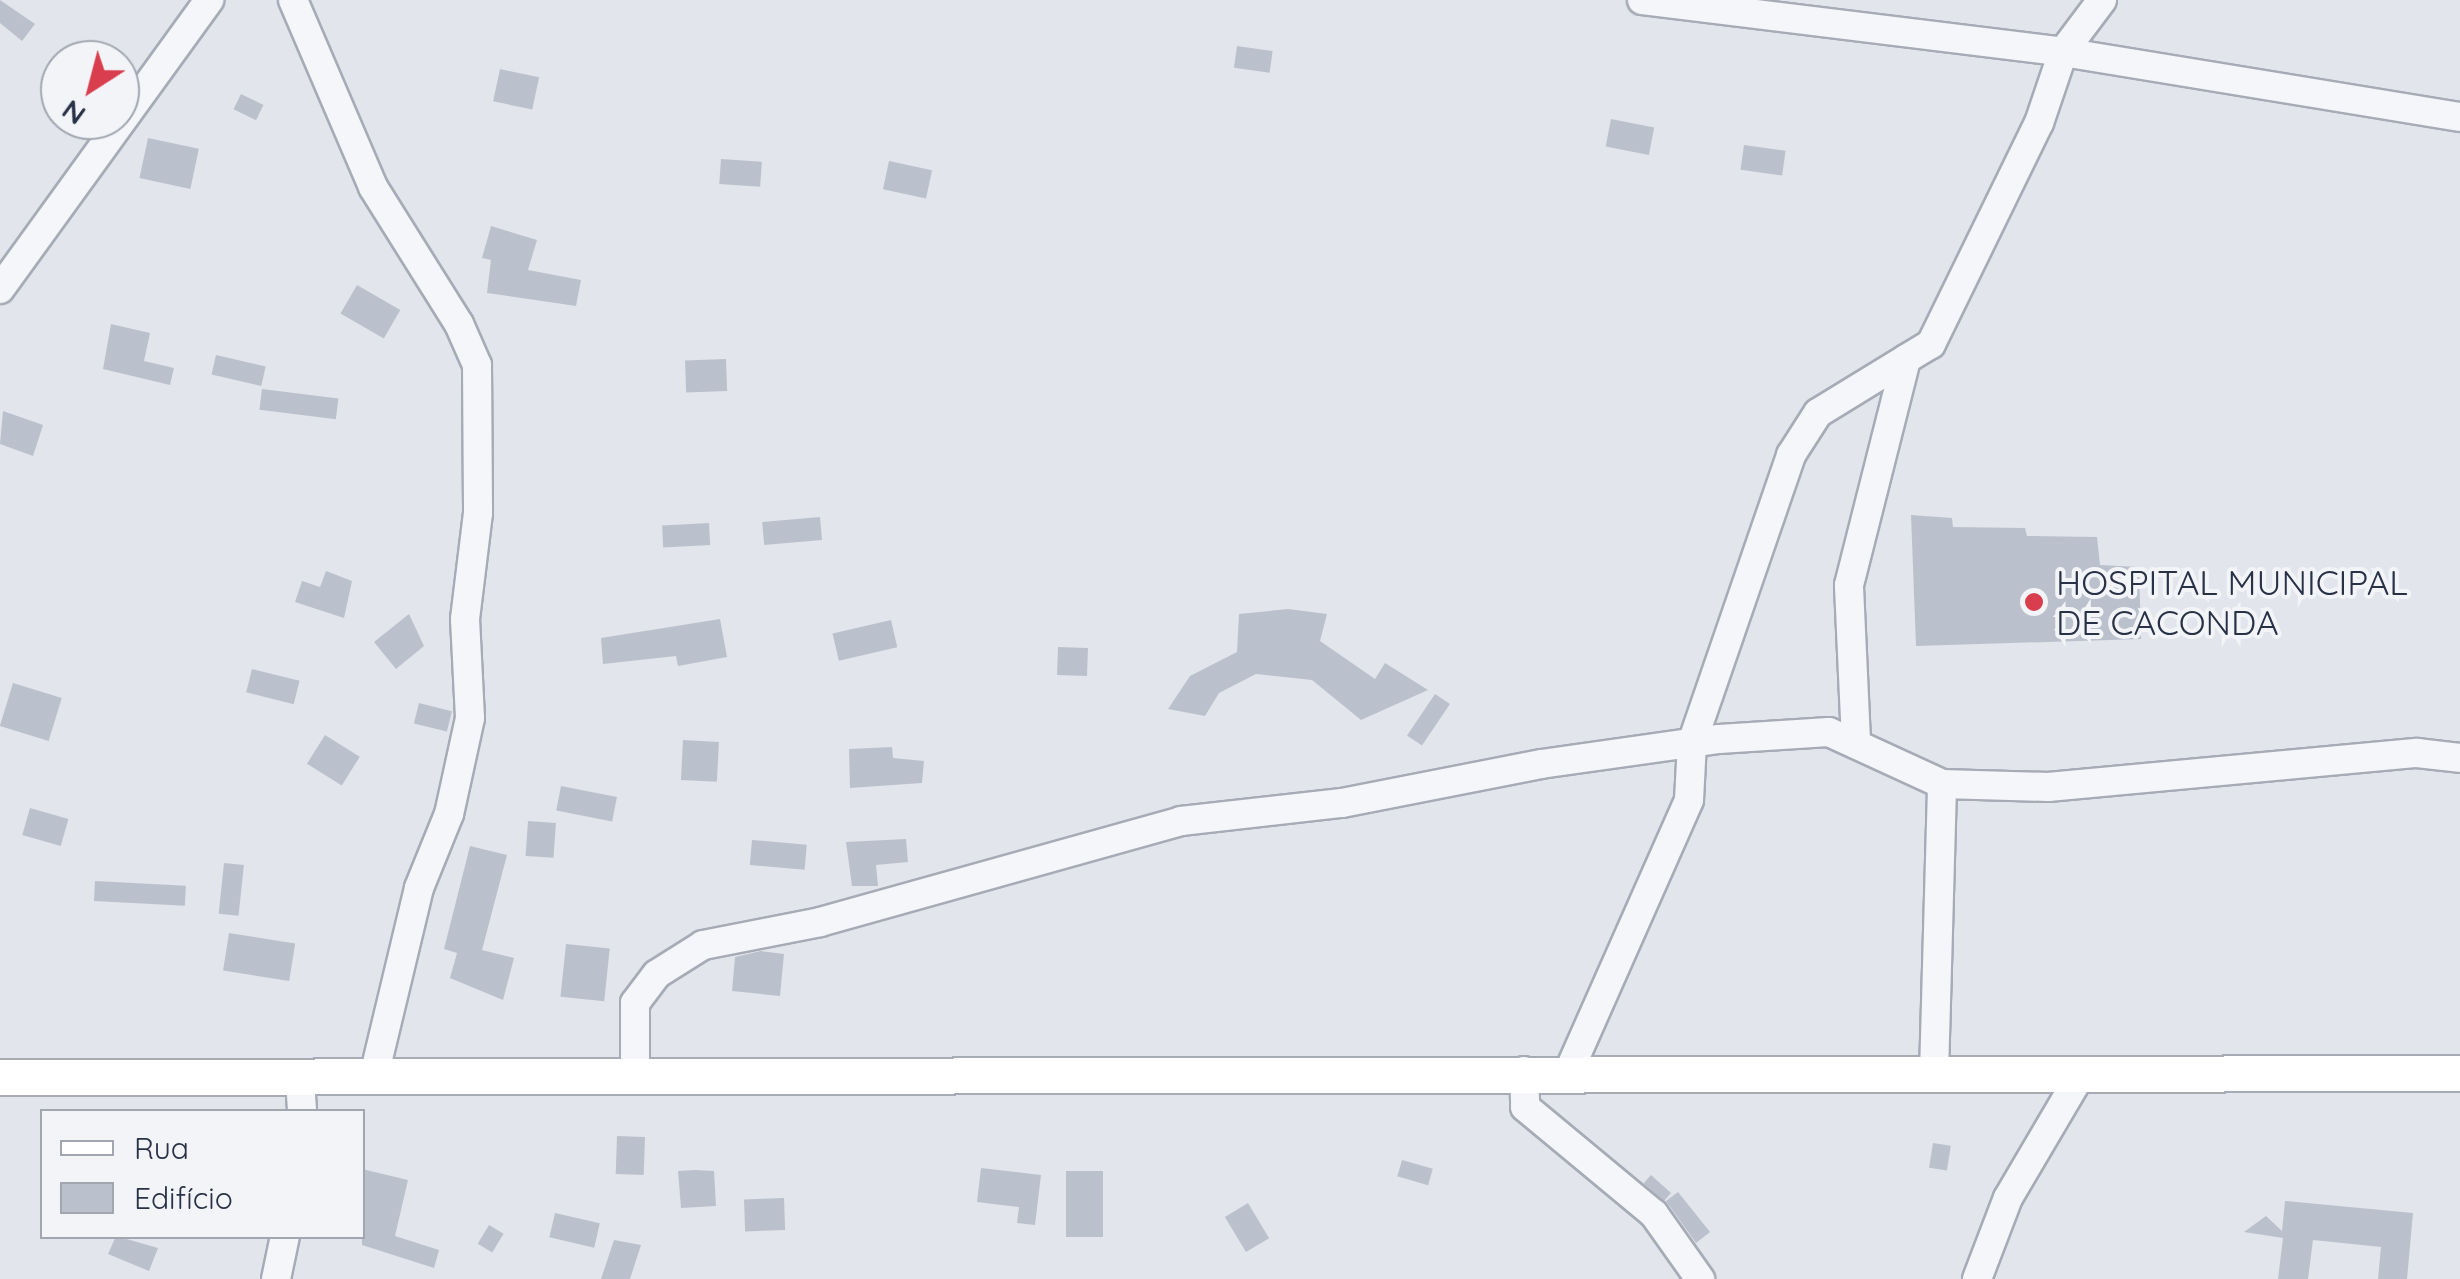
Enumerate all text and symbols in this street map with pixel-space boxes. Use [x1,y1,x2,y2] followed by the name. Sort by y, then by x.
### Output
[40,40,140,140] north arrow
[55,93,92,133] text: N
[2056,561,2408,643] place label: HOSPITAL MUNICIPAL DE CACONDA
[2021,589,2047,615] marker: HOSPITAL MUNICIPAL DE CACONDA
[40,1109,365,1239] legend
[134,1129,189,1167] text: Rua
[134,1179,233,1217] text: Edifício

